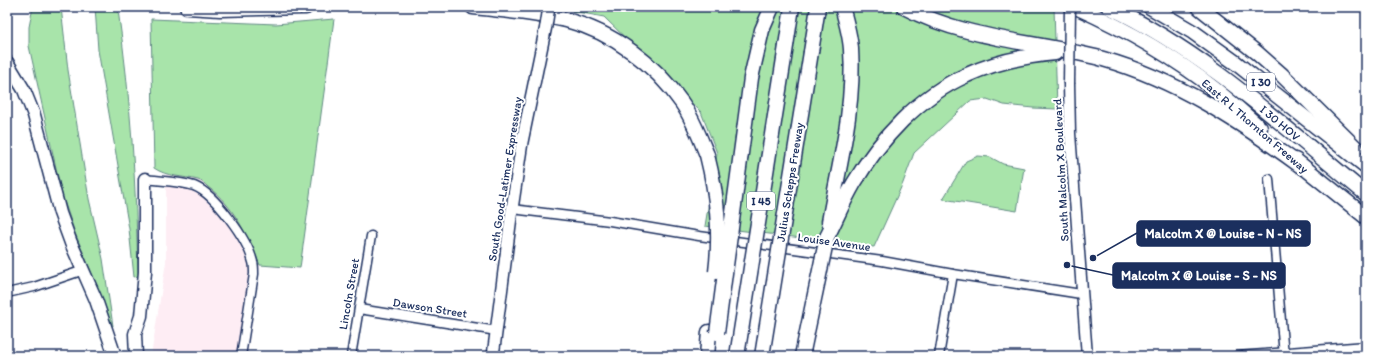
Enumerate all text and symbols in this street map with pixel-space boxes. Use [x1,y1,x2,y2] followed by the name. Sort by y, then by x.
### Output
[1247,73,1275,91] road number: I 30
[1199,76,1311,176] street label: East R L Thornton Freeway
[485,95,525,262] street label: South Good-Latimer Expressway
[1050,98,1072,242] street label: South Malcolm X Boulevard
[1257,102,1303,144] street label: I 30 HOV
[774,121,806,243] street label: Julius Schepps Freeway
[747,192,775,210] road number: I 45
[1137,221,1310,246] callout: Malcolm X @ Louise - N - NS
[1144,226,1302,241] text: Malcolm X @ Louise - N - NS
[797,230,872,254] street label: Louise Avenue
[336,257,362,331] street label: Lincoln Street
[1113,263,1285,288] callout: Malcolm X @ Louise - S - NS
[1121,268,1278,283] text: Malcolm X @ Louise - S - NS
[392,295,469,321] street label: Dawson Street

